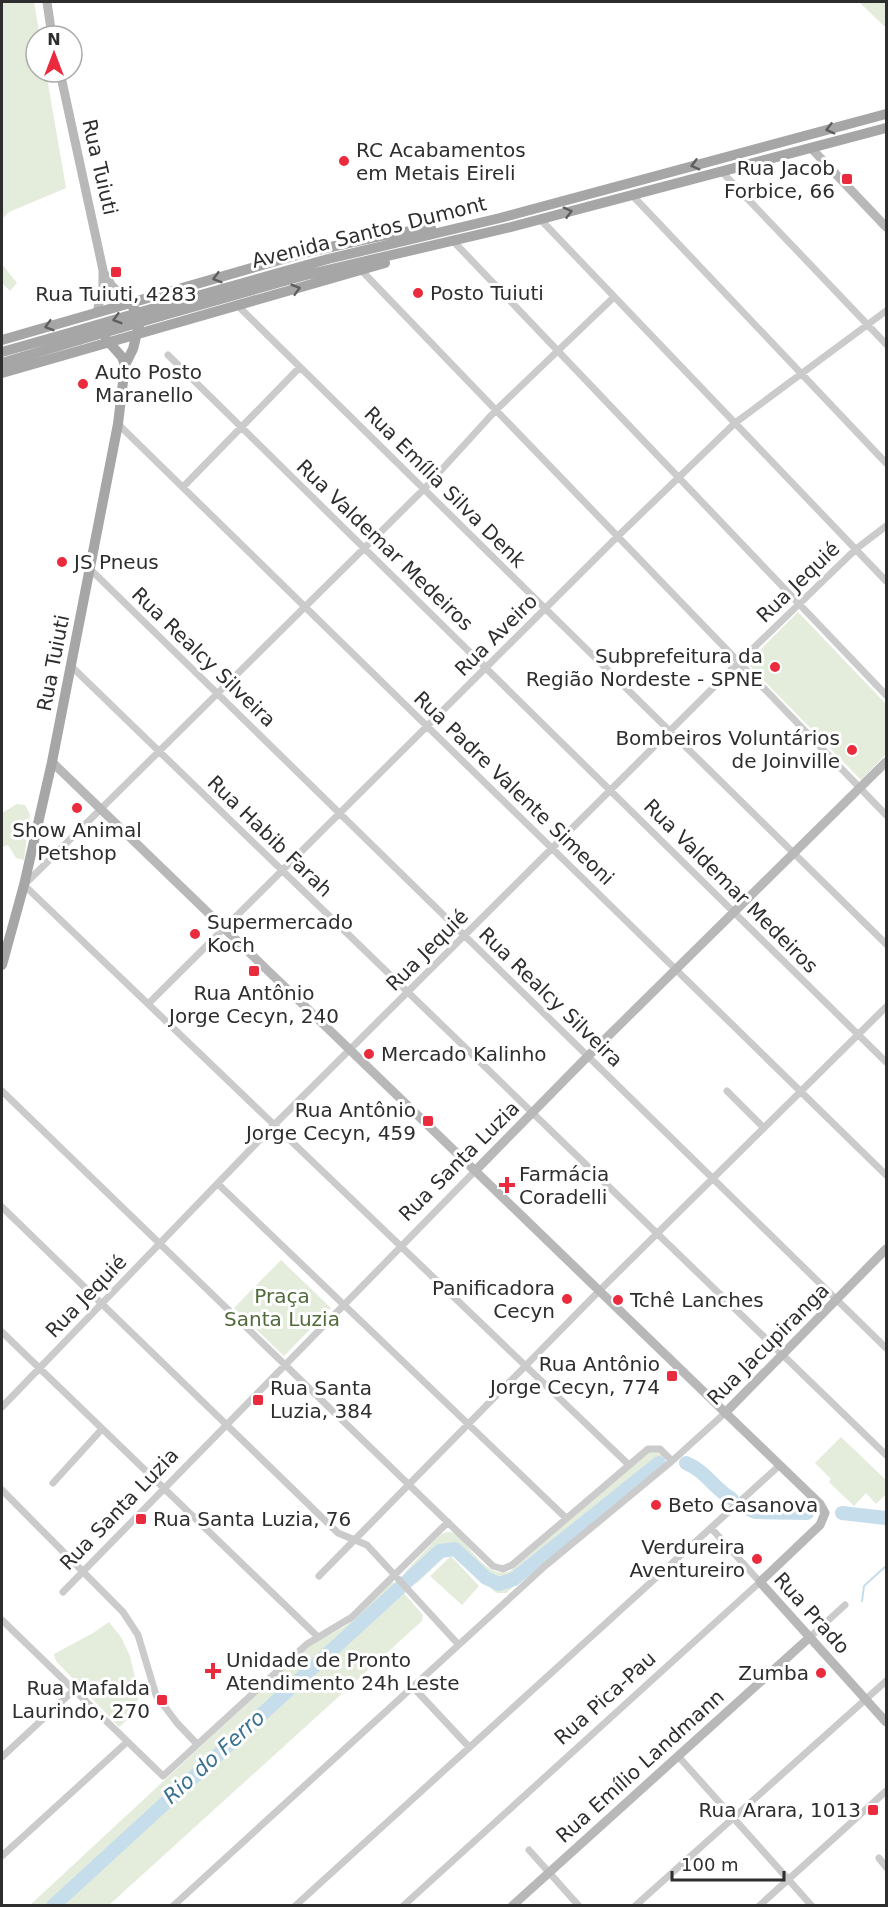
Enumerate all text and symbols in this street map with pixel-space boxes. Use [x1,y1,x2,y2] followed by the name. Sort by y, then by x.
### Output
[24,24,84,84] north arrow
[47,30,61,49] text: N
[77,117,123,217] street label: Rua Tuiuti
[825,122,836,134] one-way arrow
[356,138,526,185] place label: RC Acabamentos em Metais Eireli
[337,154,351,168] marker: RC Acabamentos em Metais Eireli
[724,156,835,203] place label: Rua Jacob Forbice, 66
[691,158,701,170] one-way arrow
[840,172,854,186] marker: Rua Jacob Forbice, 66
[249,191,489,273] street label: Avenida Santos Dumont
[562,207,573,219] one-way arrow
[109,265,123,279] marker: Rua Tuiuti, 4283
[212,271,223,283] one-way arrow
[430,281,544,305] place label: Posto Tuiuti
[35,282,197,306] place label: Rua Tuiuti, 4283
[291,283,301,296] one-way arrow
[411,286,425,300] marker: Posto Tuiuti
[112,311,122,324] one-way arrow
[45,319,55,331] one-way arrow
[95,360,202,407] place label: Auto Posto Maranello
[76,377,90,391] marker: Auto Posto Maranello
[359,401,531,573] street label: Rua Emília Silva Denk
[292,454,478,636] street label: Rua Valdemar Medeiros
[752,537,844,627] street label: Rua Jequié
[72,550,159,574] place label: JS Pneus
[55,555,69,569] marker: JS Pneus
[127,582,281,732] street label: Rua Realcy Silveira
[450,589,542,681] street label: Rua Aveiro
[32,613,74,713] street label: Rua Tuiuti
[526,644,763,691] place label: Subprefeitura da Região Nordeste - SPNE
[768,660,782,674] marker: Subprefeitura da Região Nordeste - SPNE
[409,686,619,890] street label: Rua Padre Valente Simeoni
[615,726,840,773] place label: Bombeiros Voluntários de Joinville
[845,743,859,757] marker: Bombeiros Voluntários de Joinville
[203,770,337,902] street label: Rua Habib Farah
[639,794,823,978] street label: Rua Valdemar Medeiros
[70,801,84,815] marker: Show Animal Petshop
[12,818,142,865] place label: Show Animal Petshop
[381,904,473,996] street label: Rua Jequié
[207,910,353,957] place label: Supermercado Koch
[474,922,628,1072] street label: Rua Realcy Silveira
[188,927,202,941] marker: Supermercado Koch
[247,964,261,978] marker: Rua Antônio Jorge Cecyn, 240
[167,981,339,1028] place label: Rua Antônio Jorge Cecyn, 240
[381,1042,547,1066] place label: Mercado Kalinho
[362,1047,376,1061] marker: Mercado Kalinho
[394,1096,524,1226] street label: Rua Santa Luzia
[244,1098,416,1145] place label: Rua Antônio Jorge Cecyn, 459
[421,1114,435,1128] marker: Rua Antônio Jorge Cecyn, 459
[519,1162,609,1209] place label: Farmácia Coradelli
[500,1178,514,1192] marker: Farmácia Coradelli
[41,1250,131,1342] street label: Rua Jequié
[432,1276,555,1323] place label: Panificadora Cecyn
[702,1278,834,1410] street label: Rua Jacupiranga
[224,1284,340,1331] park label: Praça Santa Luzia
[629,1288,764,1312] place label: Tchê Lanches
[560,1292,574,1306] marker: Panificadora Cecyn
[611,1293,625,1307] marker: Tchê Lanches
[488,1352,660,1399] place label: Rua Antônio Jorge Cecyn, 774
[665,1369,679,1383] marker: Rua Antônio Jorge Cecyn, 774
[270,1376,373,1423] place label: Rua Santa Luzia, 384
[251,1393,265,1407] marker: Rua Santa Luzia, 384
[55,1443,183,1575] street label: Rua Santa Luzia
[668,1493,818,1517] place label: Beto Casanova
[649,1498,663,1512] marker: Beto Casanova
[153,1507,351,1531] place label: Rua Santa Luzia, 76
[134,1512,148,1526] marker: Rua Santa Luzia, 76
[629,1535,745,1582] place label: Verdureira Aventureiro
[750,1552,764,1566] marker: Verdureira Aventureiro
[769,1567,855,1659] street label: Rua Prado
[549,1646,661,1750] street label: Rua Pica-Pau
[226,1648,459,1695] place label: Unidade de Pronto Atendimento 24h Leste
[738,1661,809,1685] place label: Zumba
[204,1662,222,1680] marker: Unidade de Pronto Atendimento 24h Leste
[814,1666,828,1680] marker: Zumba
[12,1676,150,1723] place label: Rua Mafalda Laurindo, 270
[551,1684,729,1848] street label: Rua Emílio Landmann
[155,1693,169,1707] marker: Rua Mafalda Laurindo, 270
[158,1705,270,1809] water label: Rio do Ferro
[698,1798,861,1822] place label: Rua Arara, 1013
[866,1803,880,1817] marker: Rua Arara, 1013
[672,1844,784,1882] scale bar
[681,1854,739,1875] text: 100 m

